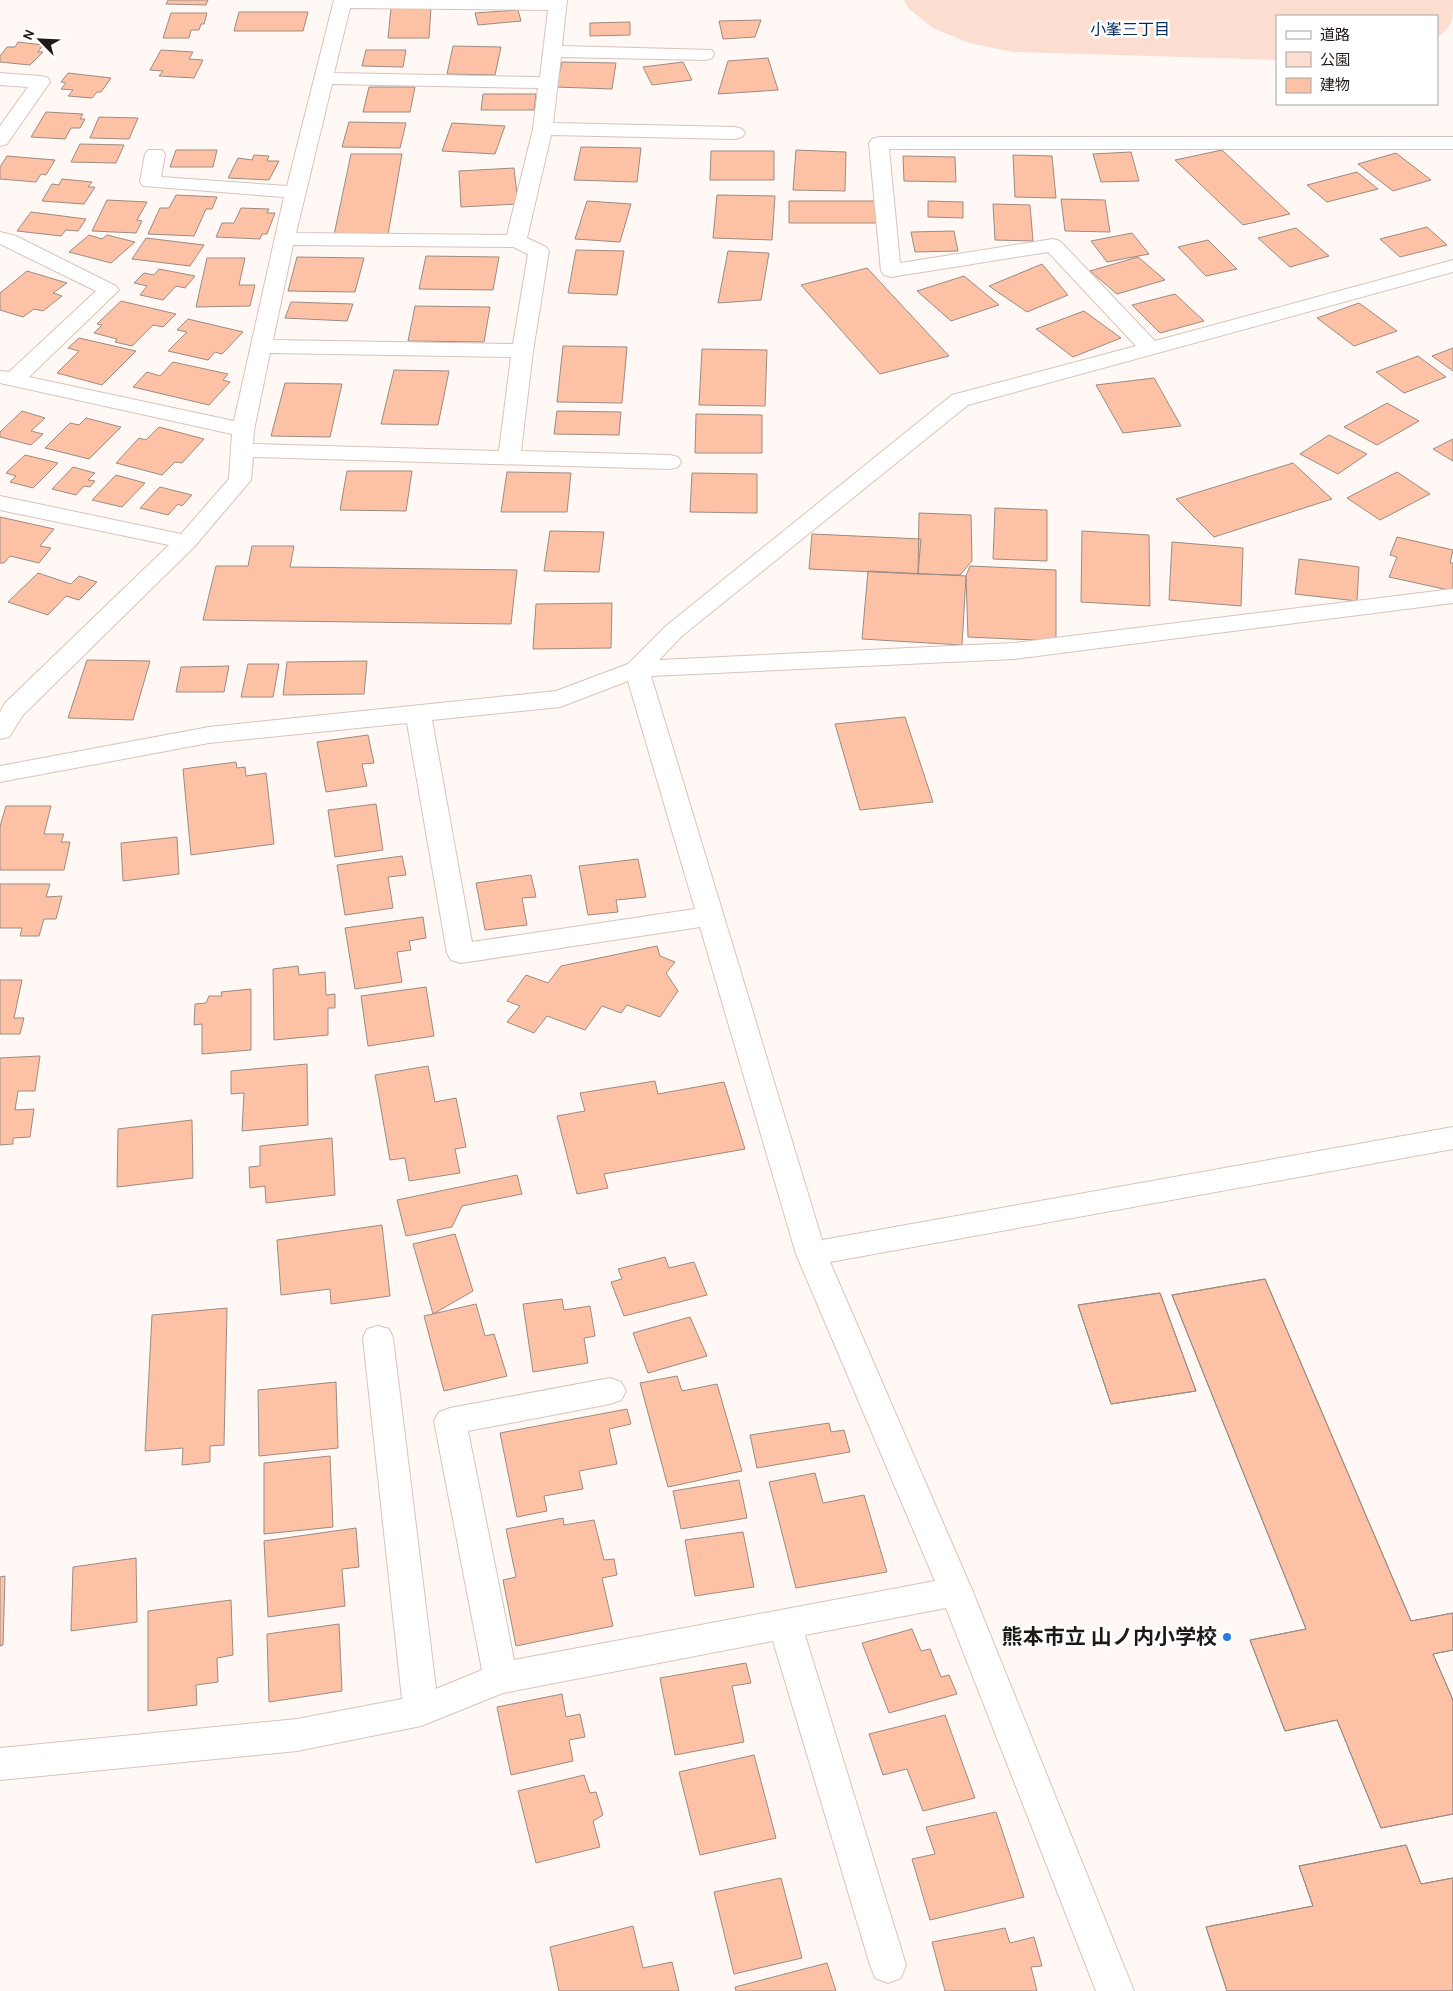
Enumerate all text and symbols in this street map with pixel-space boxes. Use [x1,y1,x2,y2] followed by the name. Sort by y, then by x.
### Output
[15,15,65,65] north arrow
[1276,15,1438,105] legend
[1090,20,1170,39] district label: 小峯三丁目
[1320,26,1350,44] text: 道路
[19,27,38,43] text: N
[1320,51,1350,69] text: 公園
[1320,76,1350,94] text: 建物
[1002,1625,1217,1649] place label: 熊本市立 山ノ内小学校
[1221,1631,1233,1643] marker: 熊本市立 山ノ内小学校

